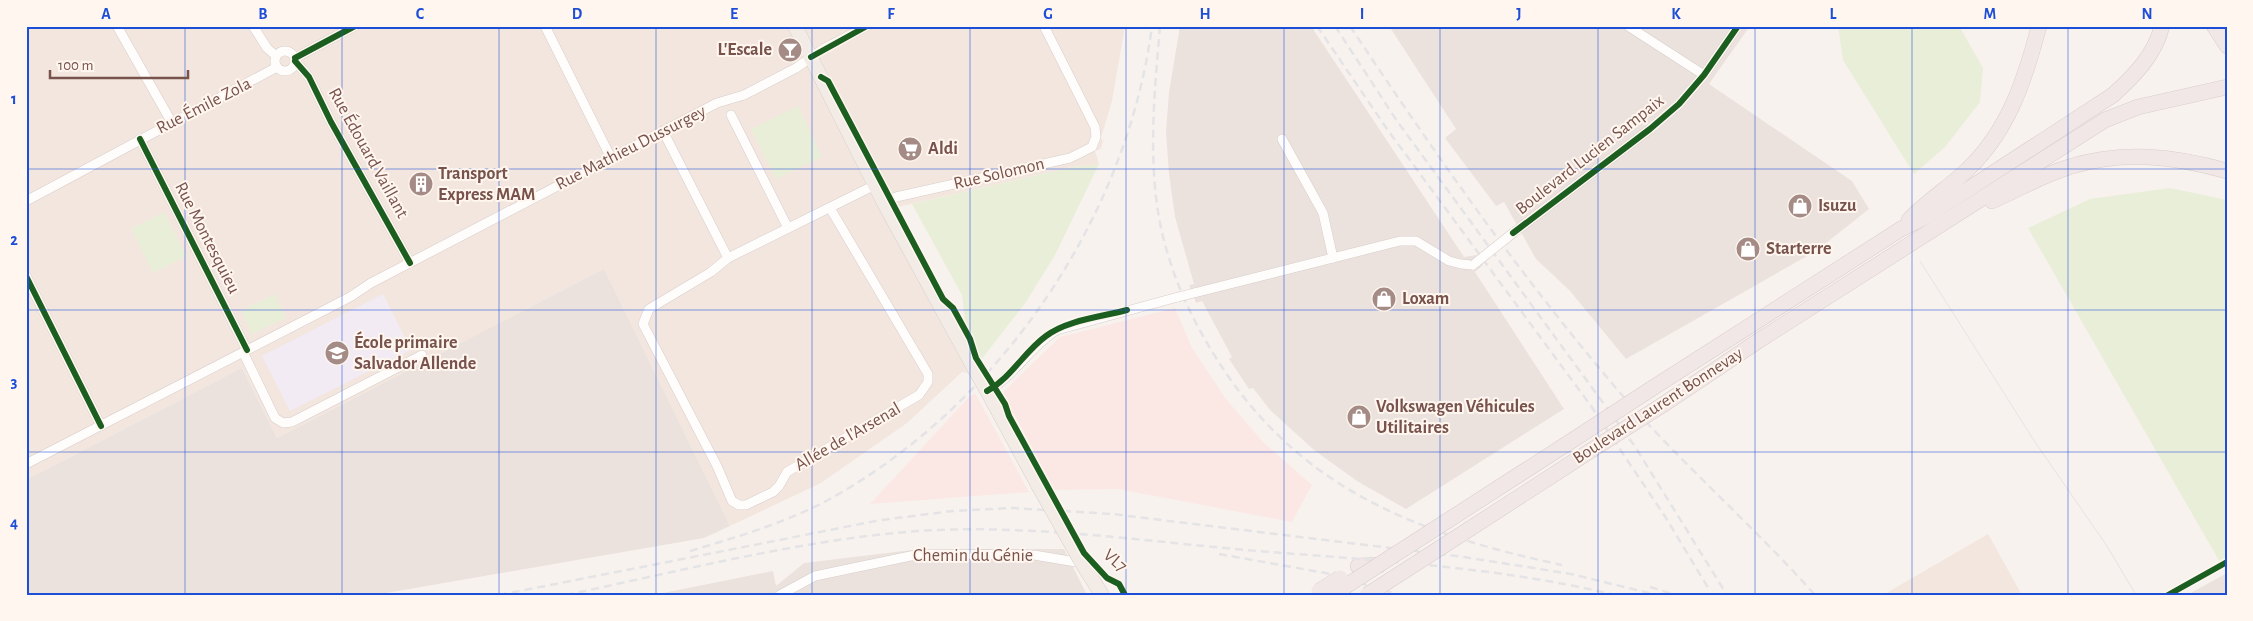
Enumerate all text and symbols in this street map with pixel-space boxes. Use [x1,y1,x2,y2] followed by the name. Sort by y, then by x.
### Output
[101,6,111,22] text: A
[258,6,268,22] text: B
[416,6,425,22] text: C
[572,6,583,22] text: D
[730,6,738,22] text: E
[887,6,895,22] text: F
[1043,6,1053,22] text: G
[1199,6,1211,22] text: H
[1360,6,1364,22] text: I
[1516,6,1522,22] text: J
[1671,6,1681,22] text: K
[1830,6,1837,22] text: L
[1984,6,1996,22] text: M
[2141,6,2153,22] text: N
[777,37,803,63] bar icon: L'Escale
[718,41,772,59] place label: L'Escale
[50,48,188,80] scale bar
[58,58,93,73] text: 100 m
[152,72,254,138] street label: Rue Émile Zola
[325,83,414,221] street label: Rue Édouard Vaillant
[11,91,17,107] text: 1
[1513,92,1668,218] street label: Boulevard Lucien Sampaix
[553,102,709,194] street label: Rue Mathieu Dussurgey
[897,136,923,162] supermarket icon: Aldi
[928,140,958,158] place label: Aldi
[952,155,1046,193] street label: Rue Solomon
[438,165,535,204] place label: Transport Express MAM
[408,171,434,197] building icon: Transport Express MAM
[171,179,243,297] street label: Rue Montesquieu
[1787,193,1813,219] shop icon: Isuzu
[1818,197,1857,215] place label: Isuzu
[10,232,18,248] text: 2
[1735,236,1761,262] shop icon: Starterre
[1766,240,1831,258] place label: Starterre
[1371,286,1397,312] shop icon: Loxam
[1402,290,1449,308] place label: Loxam
[354,331,476,373] place label: École primaire Salvador Allende
[324,340,350,366] school or university icon: École primaire Salvador Allende
[1570,344,1746,468] street label: Boulevard Laurent Bonnevay
[11,374,18,390] text: 3
[1376,398,1535,437] place label: Volkswagen Véhicules Utilitaires
[792,399,904,475] street label: Allée de l'Arsenal
[1346,404,1372,430] shop icon: Volkswagen Véhicules Utilitaires
[10,515,18,531] text: 4
[1100,546,1130,576] street label: VL7
[913,547,1033,565] street label: Chemin du Génie

